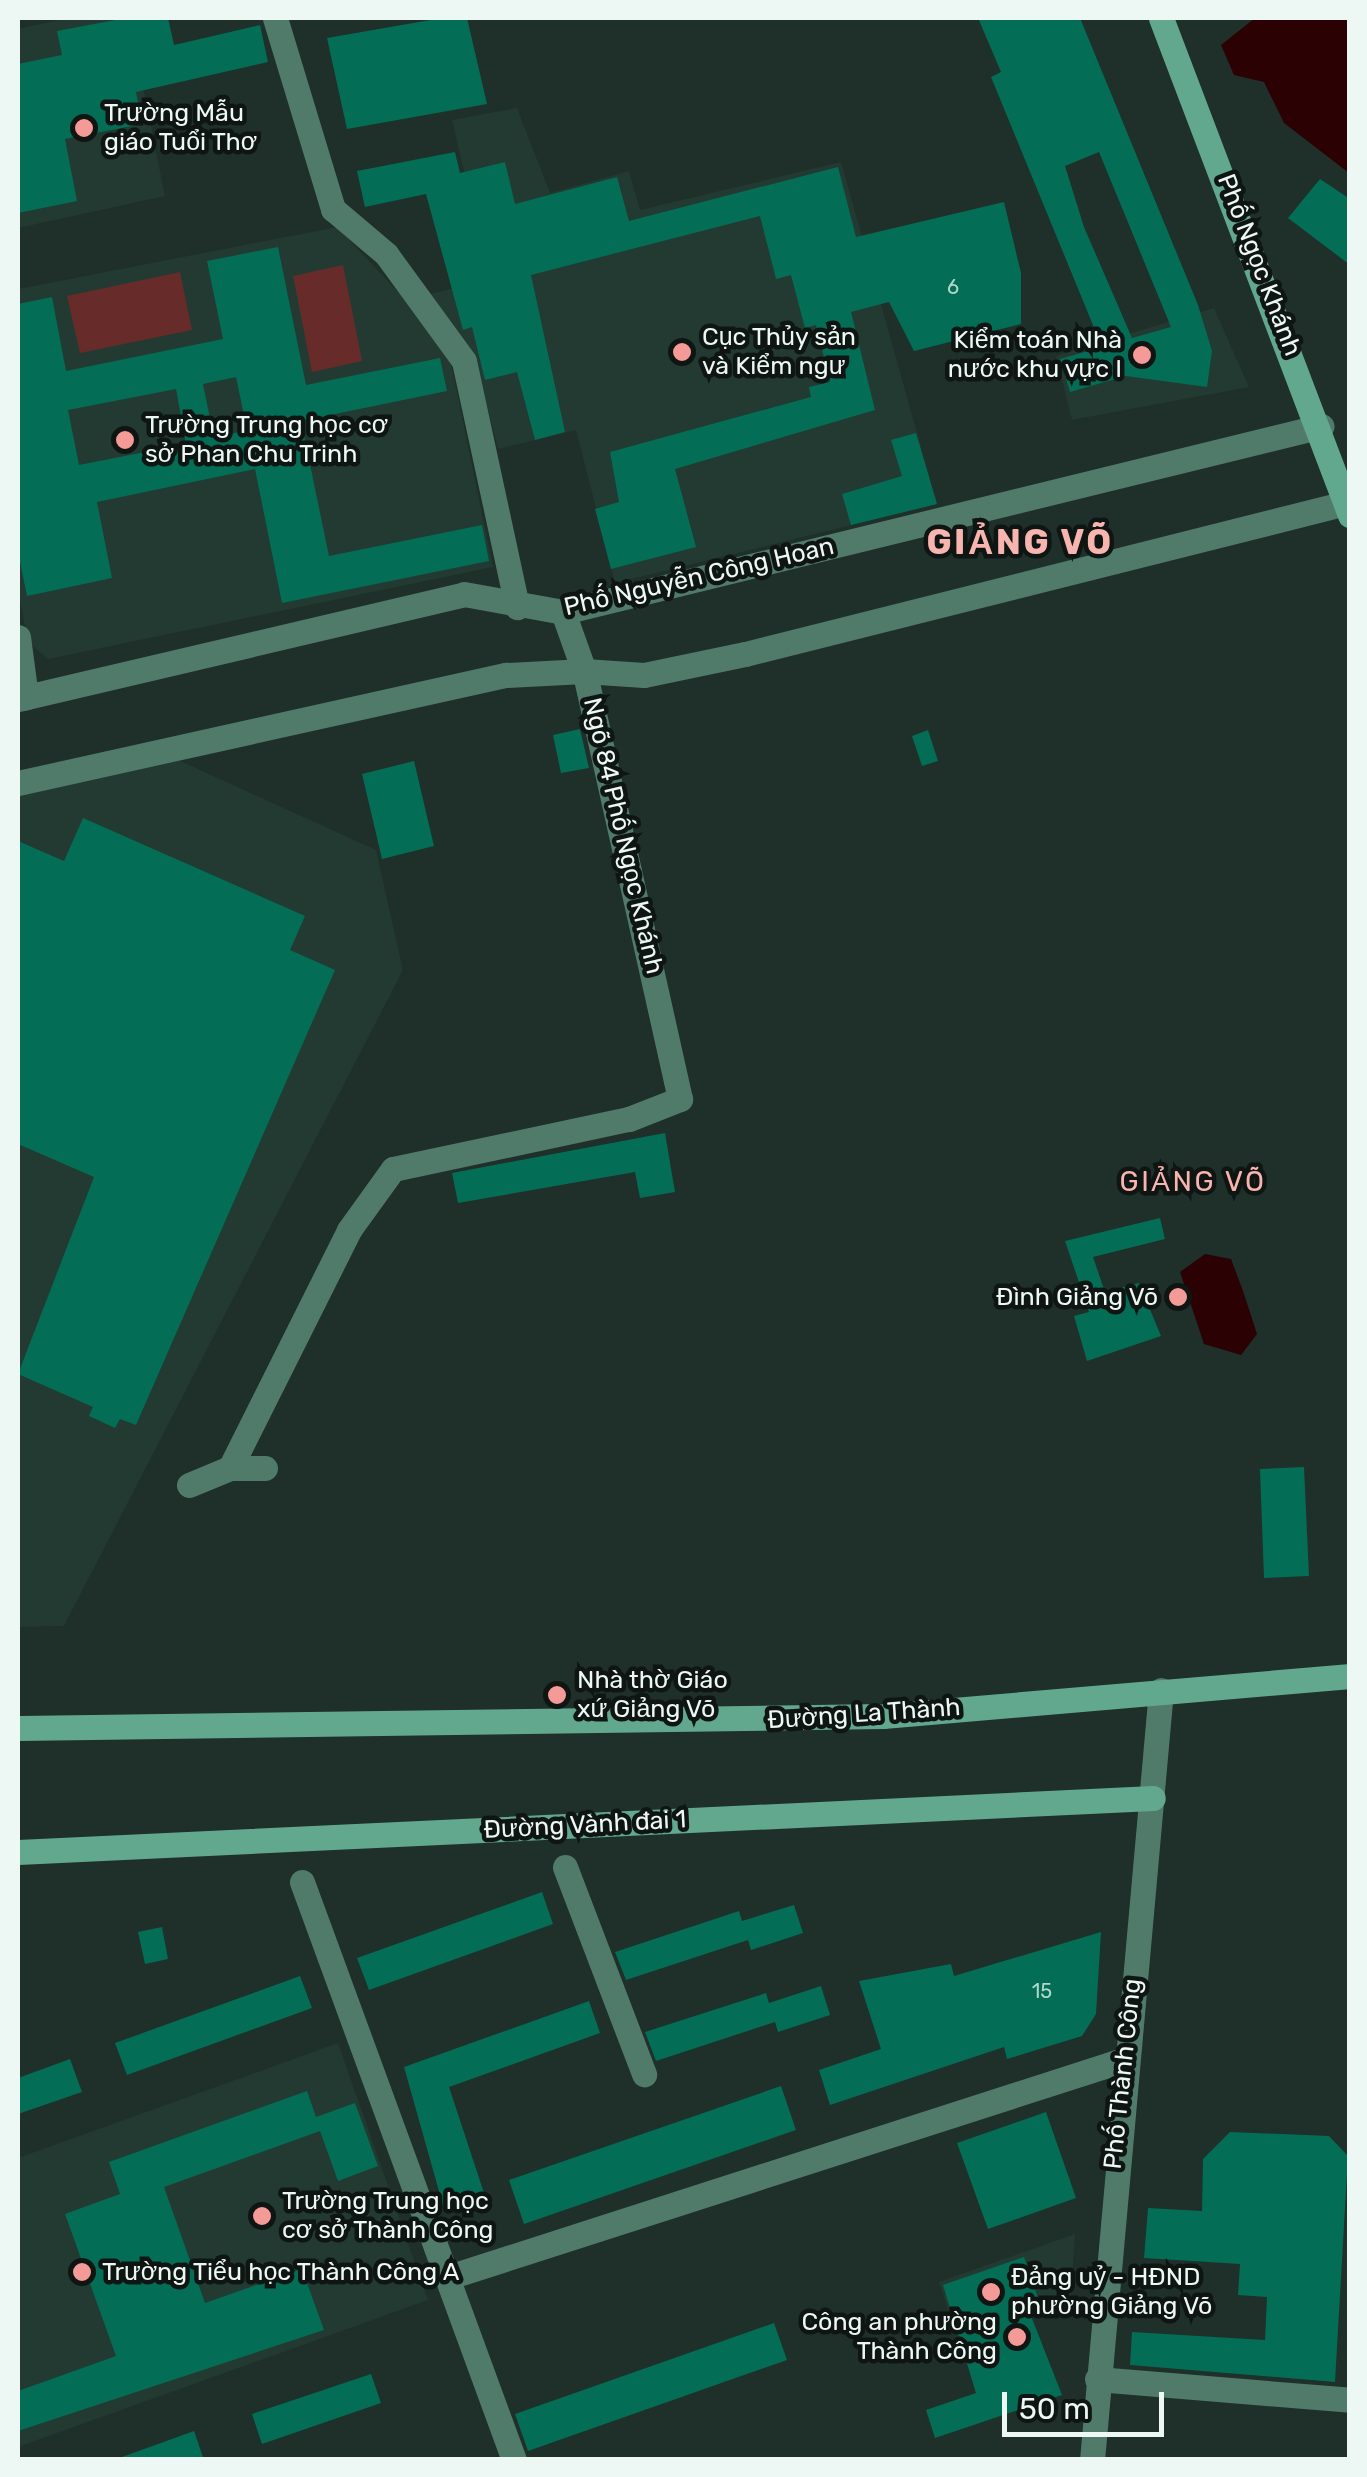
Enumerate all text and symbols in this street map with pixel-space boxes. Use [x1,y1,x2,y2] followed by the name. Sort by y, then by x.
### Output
[104,99,258,158] place label: Trường Mẫu giáo Tuổi Thơ
[73,117,95,139] marker: Trường Mẫu giáo Tuổi Thơ
[1210,169,1308,361] street label: Phố Ngọc Khánh
[947,275,959,299] house number: 6
[702,323,860,382] place label: Cục Thủy sản và Kiểm ngư
[952,326,1122,385] place label: Kiểm toán Nhà nước khu vực I
[671,341,693,363] marker: Cục Thủy sản và Kiểm ngư
[1131,344,1153,366] marker: Kiểm toán Nhà nước khu vực I
[145,411,386,470] place label: Trường Trung học cơ sở Phan Chu Trinh
[114,429,136,451] marker: Trường Trung học cơ sở Phan Chu Trinh
[927,521,1113,563] district label: GIẢNG VÕ
[561,531,837,623] street label: Phố Nguyễn Công Hoan
[576,694,670,978] street label: Ngõ 84 Phố Ngọc Khánh
[1120,1165,1266,1199] district label: GIẢNG VÕ
[995,1282,1158,1312] place label: Đình Giảng Võ
[1167,1286,1189,1308] marker: Đình Giảng Võ
[577,1666,727,1725] place label: Nhà thờ Giáo xứ Giảng Võ
[546,1684,568,1706] marker: Nhà thờ Giáo xứ Giảng Võ
[768,1692,960,1736] street label: Đường La Thành
[484,1805,686,1845] street label: Đường Vành đai 1
[1098,1977,1148,2171] street label: Phố Thành Công
[1032,1979,1052,2003] house number: 15
[282,2187,492,2246] place label: Trường Trung học cơ sở Thành Công
[251,2205,273,2227] marker: Trường Trung học cơ sở Thành Công
[102,2257,460,2287] place label: Trường Tiểu học Thành Công A
[71,2261,93,2283] marker: Trường Tiểu học Thành Công A
[1011,2263,1210,2322] place label: Đảng uỷ - HĐND phường Giảng Võ
[980,2281,1002,2303] marker: Đảng uỷ - HĐND phường Giảng Võ
[804,2308,997,2367] place label: Công an phường Thành Công
[1006,2326,1028,2348] marker: Công an phường Thành Công
[1007,2372,1170,2434] scale bar
[1019,2391,1090,2427] text: 50 m

